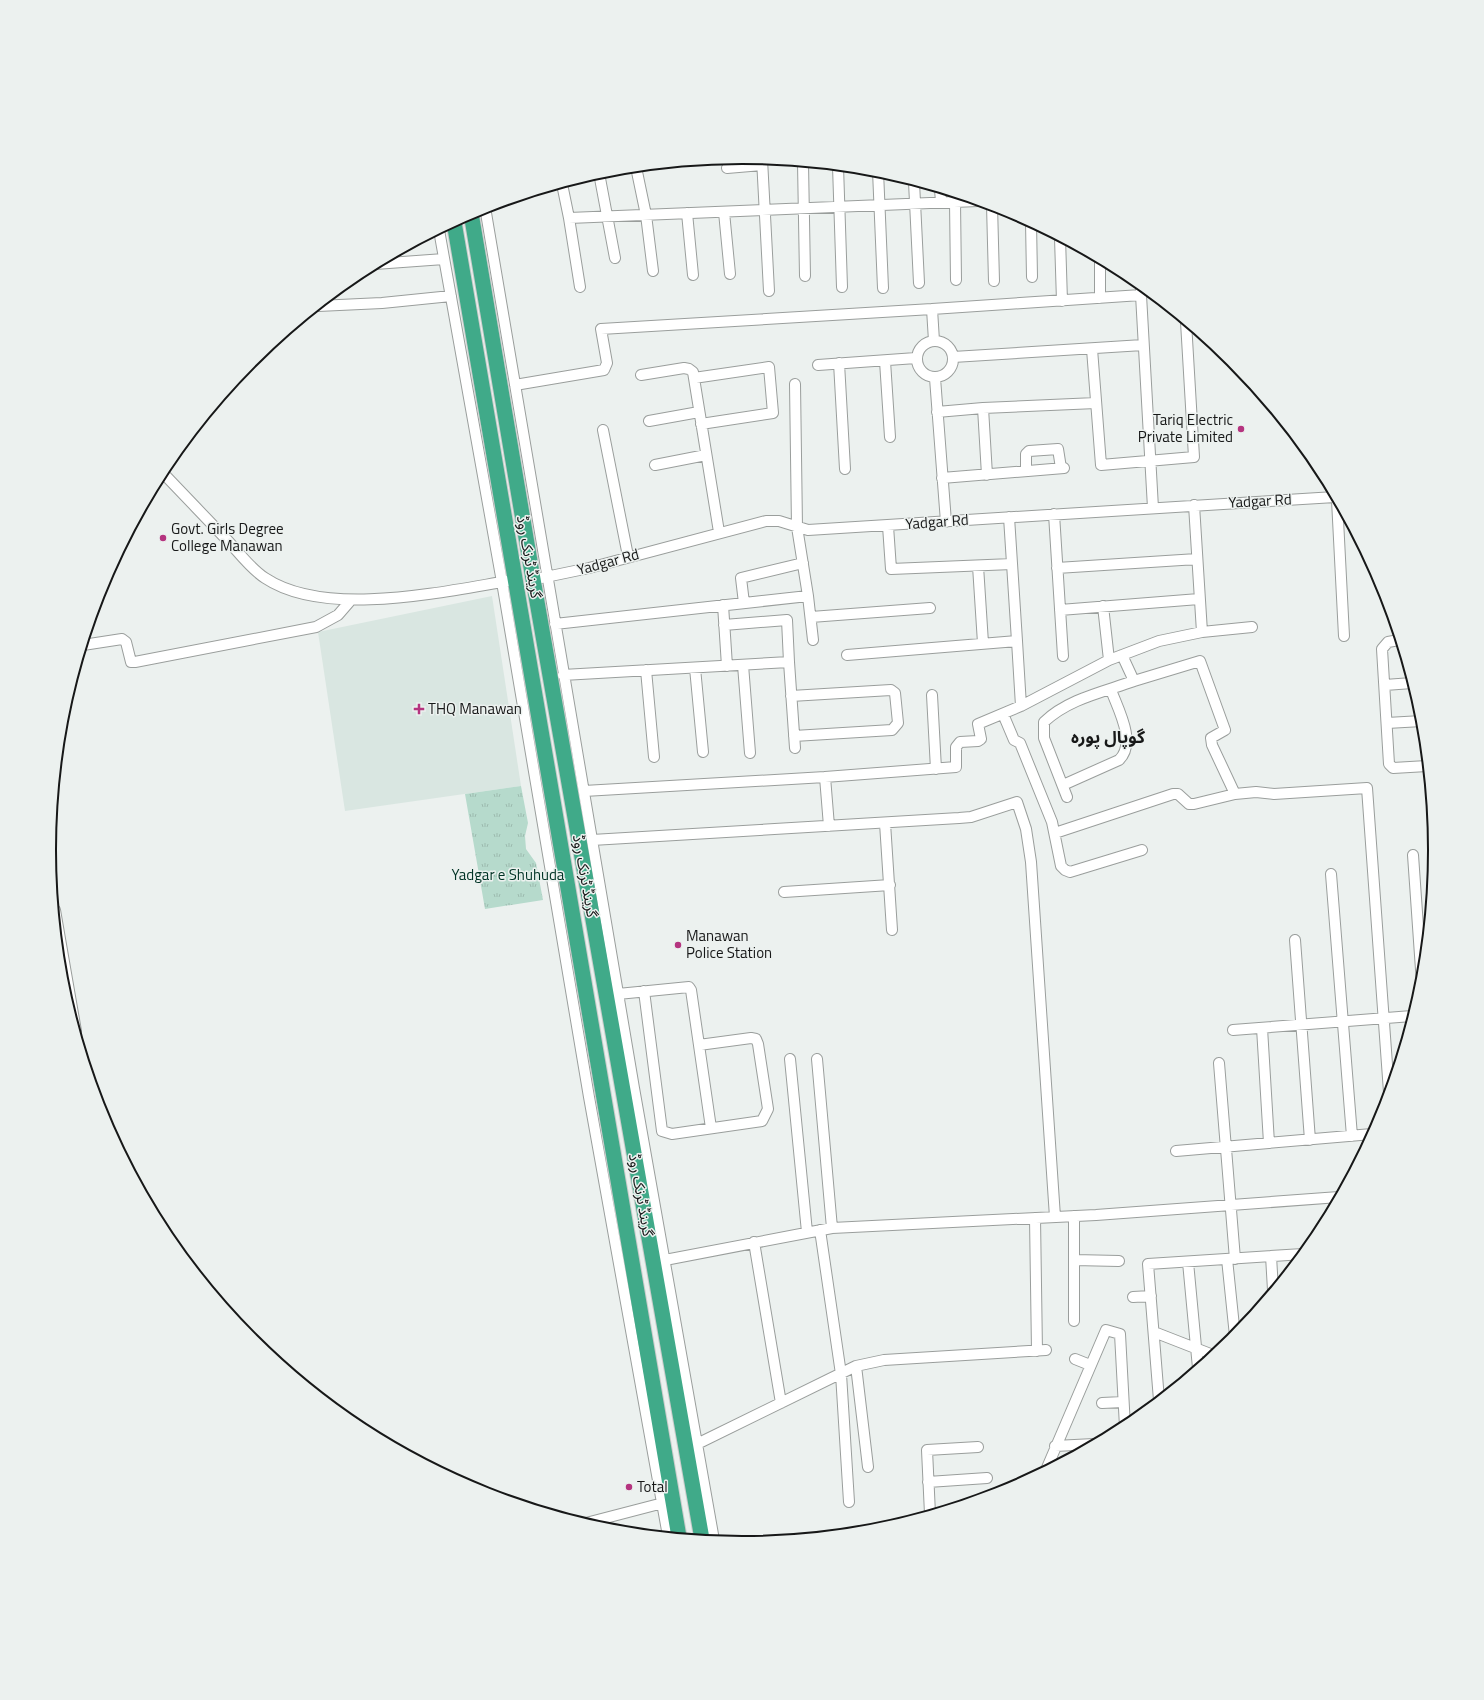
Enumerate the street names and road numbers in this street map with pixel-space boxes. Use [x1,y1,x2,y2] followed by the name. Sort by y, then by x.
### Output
[1228,487,1292,514] street label: Yadgar Rd
[905,508,969,535] street label: Yadgar Rd
[511,514,548,601] street label: گرینڈ ٹرنک روڈ
[574,542,641,581] street label: Yadgar Rd
[567,833,604,920] street label: گرینڈ ٹرنک روڈ
[623,1152,660,1239] street label: گرینڈ ٹرنک روڈ

